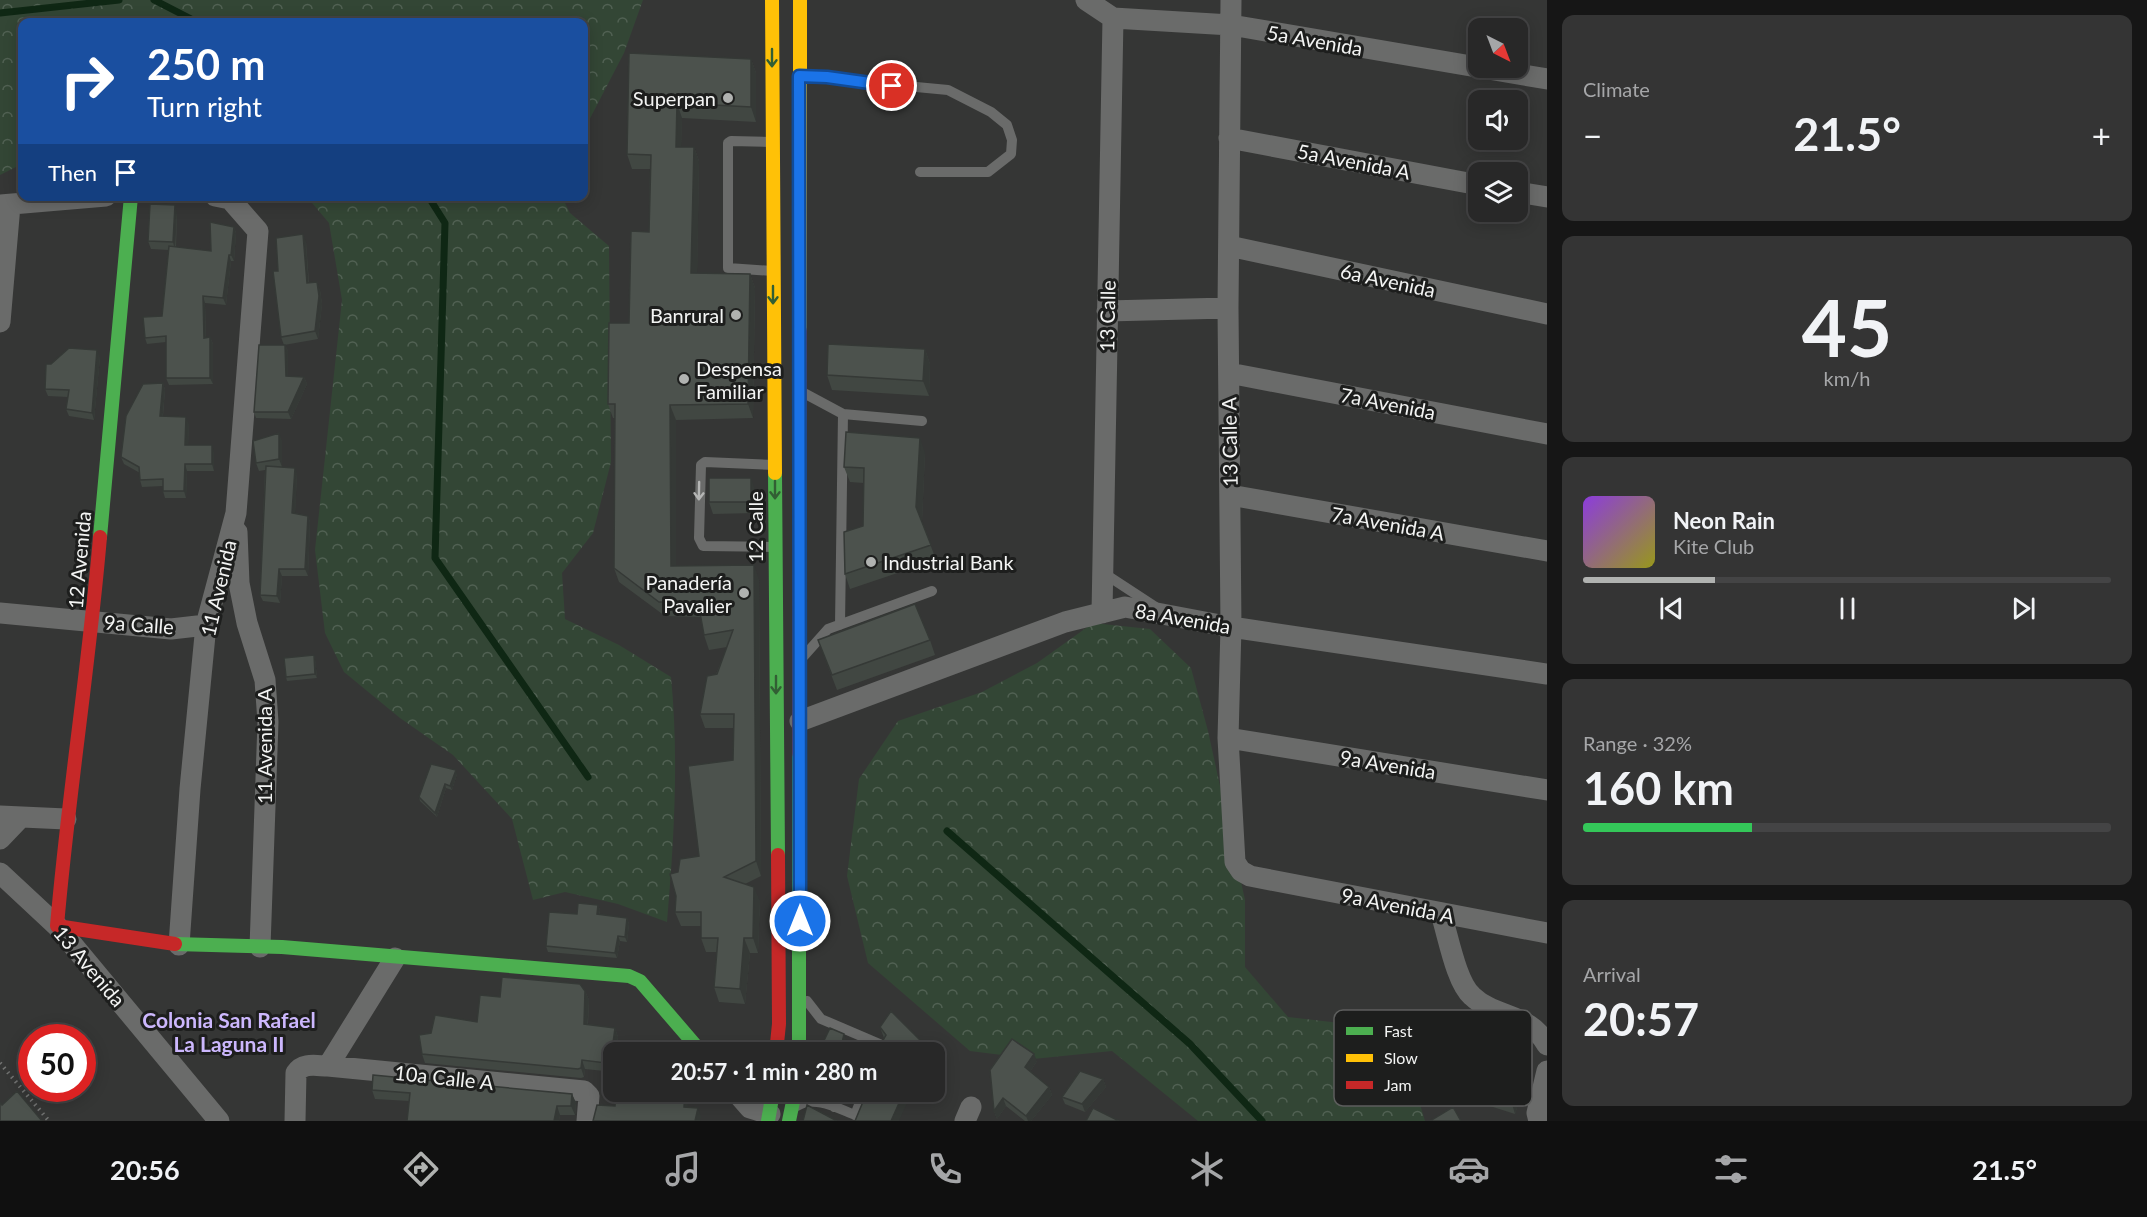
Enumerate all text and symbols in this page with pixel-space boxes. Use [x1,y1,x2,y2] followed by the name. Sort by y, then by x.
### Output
[1468,18,1528,78] north arrow
[1468,18,1528,222] map controls
[1265,20,1365,60] street label: 5a Avenida
[147,39,265,89] text: 250 m
[48,42,126,120] icon: right
[766,48,778,68] one-way arrow
[866,60,917,111] pin
[875,69,908,102] icon: arrive
[1583,77,1650,101] text: Climate
[633,86,716,110] place label: Superpan
[147,90,262,123] text: Turn right
[1468,90,1528,150] button: sound
[721,91,735,105] marker: Superpan
[1793,107,1901,161] text: 21.5°
[1583,115,1602,155] text: −
[2092,115,2111,155] text: +
[1296,138,1413,184] street label: 5a Avenida A
[109,156,142,189] icon: arrive
[48,159,97,186] text: Then
[1468,162,1528,222] button: layers
[1338,258,1438,302] street label: 6a Avenida
[1094,280,1120,352] street label: 13 Calle
[1802,280,1892,374] text: 45
[767,285,779,305] one-way arrow
[650,303,724,327] place label: Banrural
[729,308,743,322] marker: Banrural
[696,356,782,403] place label: Despensa Familiar
[1824,366,1870,390] text: km/h
[677,372,691,386] marker: Despensa Familiar
[1338,382,1438,424] street label: 7a Avenida
[1216,397,1242,487] street label: 13 Calle A
[693,480,705,500] one-way arrow
[769,480,780,500] one-way arrow
[743,491,767,563] street label: 12 Calle
[1330,501,1447,545] street label: 7a Avenida A
[1673,507,1775,534] text: Neon Rain
[63,510,95,610] street label: 12 Avenida
[1673,534,1754,558] text: Kite Club
[195,538,241,638] street label: 11 Avenida
[883,550,1015,574] place label: Industrial Bank
[864,555,878,569] marker: Industrial Bank
[645,570,733,617] place label: Panadería Pavalier
[737,586,751,600] marker: Panadería Pavalier
[1655,592,1688,625] icon: previous
[1831,592,1864,625] icon: pause
[2007,592,2040,625] icon: next
[1133,598,1233,638] street label: 8a Avenida
[103,610,175,638] street label: 9a Calle
[770,675,782,695] one-way arrow
[252,688,276,804] street label: 11 Avenida A
[1583,731,1692,755] text: Range · 32%
[1338,745,1438,783] street label: 9a Avenida
[1583,761,1734,815] text: 160 km
[1340,882,1457,928] street label: 9a Avenida A
[768,889,832,953] position arrow
[49,921,131,1011] street label: 13 Avenida
[1583,962,1641,986] text: Arrival
[1583,992,1699,1046] text: 20:57
[142,1007,316,1056] district label: Colonia San Rafael La Laguna II
[1334,1010,1532,1106] legend
[1384,1021,1413,1040] text: Fast
[18,1024,96,1102] speed limit sign: 50
[1384,1048,1418,1067] text: Slow
[671,1058,877,1085] text: 20:57 · 1 min · 280 m
[393,1060,495,1094] street label: 10a Calle A
[1384,1075,1412,1094] text: Jam
[400,1148,442,1190] icon: directions
[662,1148,704,1190] icon: music
[924,1148,966,1190] icon: phone
[1186,1148,1228,1190] icon: climate
[1448,1148,1490,1190] icon: car
[1710,1148,1752,1190] icon: filters
[110,1153,180,1186] text: 20:56
[1972,1153,2037,1186] text: 21.5°

